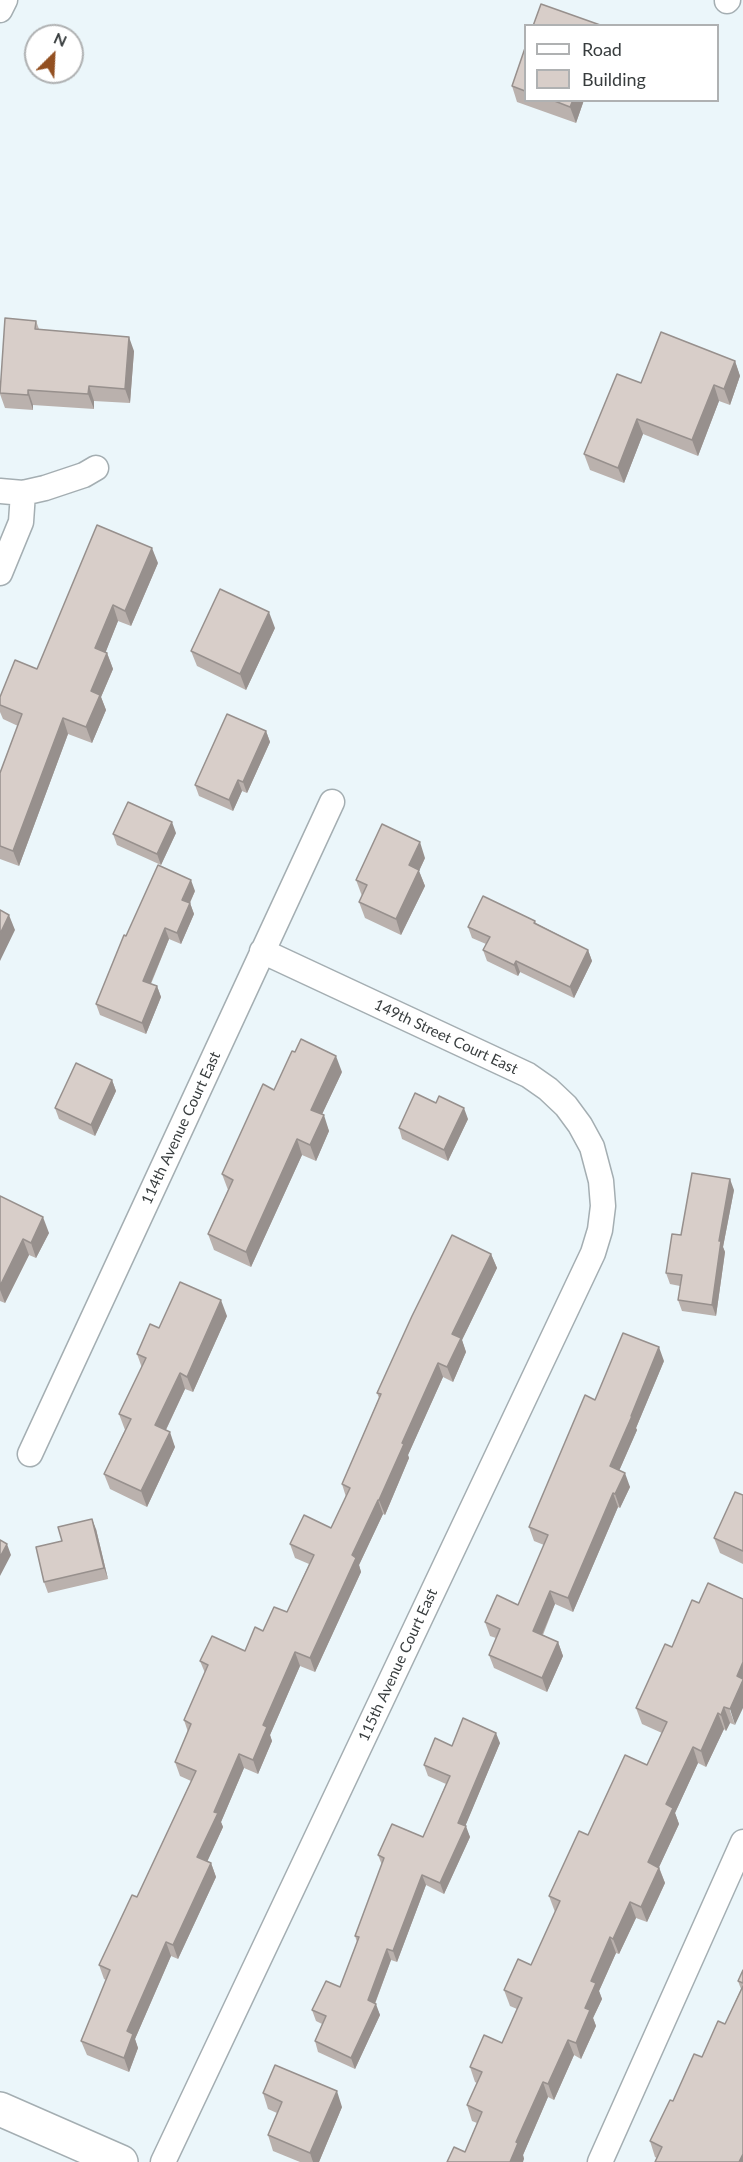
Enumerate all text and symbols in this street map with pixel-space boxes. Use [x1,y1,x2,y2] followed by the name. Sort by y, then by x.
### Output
[24,24,84,84] north arrow
[524,24,719,102] legend
[51,28,70,50] text: N
[582,38,622,60] text: Road
[582,68,646,90] text: Building
[371,996,521,1078] street label: 149th Street Court East
[138,1049,224,1207] street label: 114th Avenue Court East
[355,1586,441,1744] street label: 115th Avenue Court East

